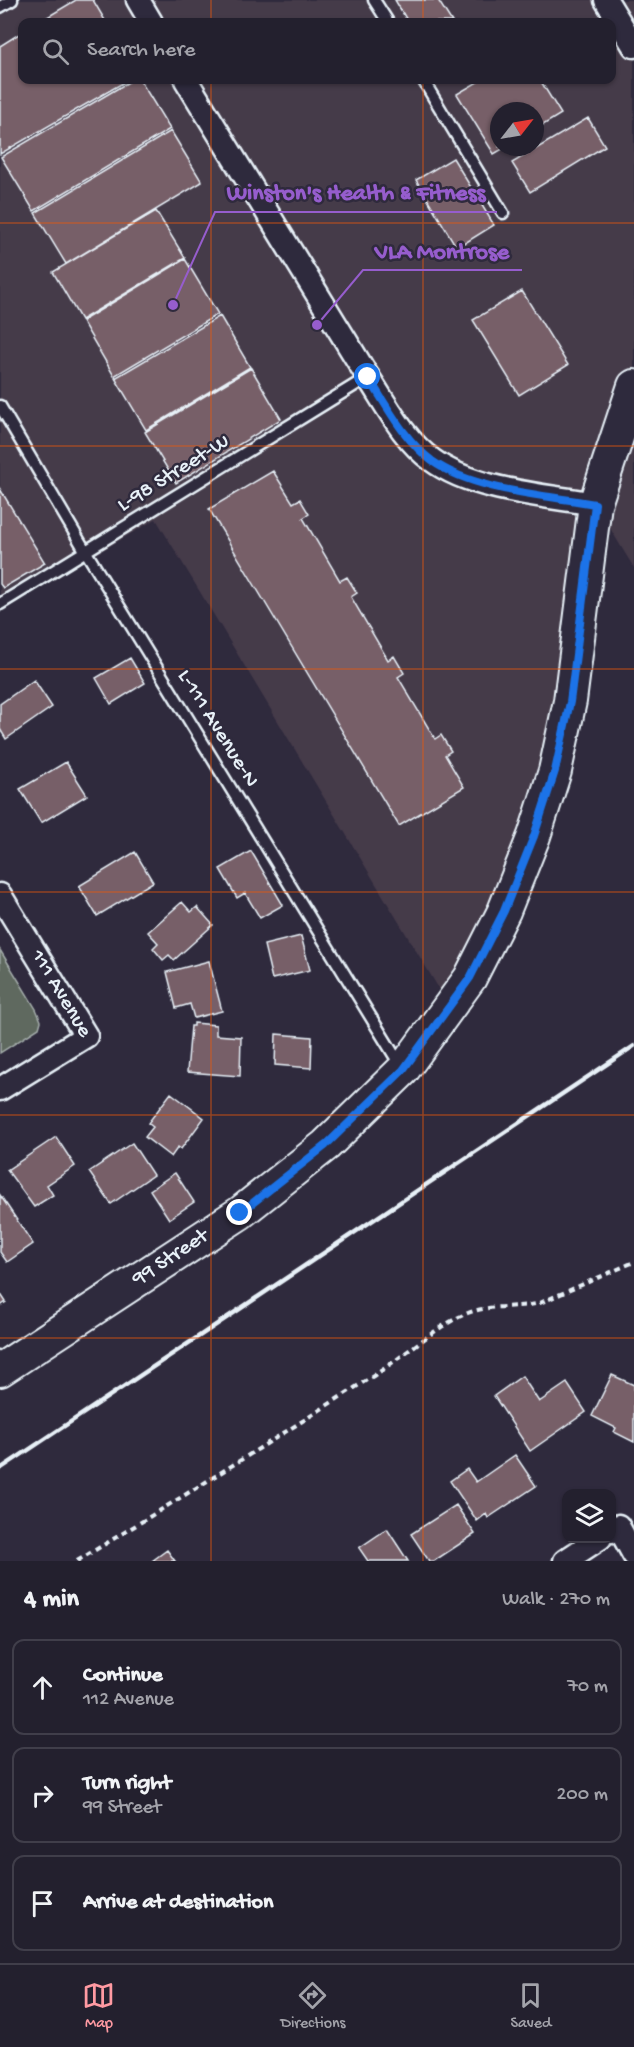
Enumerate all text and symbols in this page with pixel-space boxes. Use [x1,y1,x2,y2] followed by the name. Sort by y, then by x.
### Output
[18,18,616,84] search box
[39,35,72,68] icon: search
[87,38,195,64] text: Search here
[490,102,544,156] north arrow
[215,170,497,212] callout: Winston's Health & Fitness
[226,180,487,209] text: Winston's Health & Fitness
[363,228,522,270] callout: VLA Montrose
[374,239,511,268] text: VLA Montrose
[354,363,380,389] route start
[113,429,235,519] street label: L-98 Street-W
[170,665,264,793] street label: L-111 Avenue-N
[23,945,97,1043] street label: 111 Avenue
[226,1199,252,1225] route end
[127,1223,215,1293] street label: 99 Street
[562,1489,616,1543] map controls
[562,1489,616,1543] button: layers
[24,1585,79,1616] text: 4 min
[502,1589,610,1612] text: Walk · 270 m
[83,1663,163,1689] text: Continue
[26,1671,59,1704] icon: ahead
[567,1676,608,1699] text: 70 m
[83,1689,174,1712] text: 112 Avenue
[83,1771,171,1797] text: Turn right
[26,1779,59,1812] icon: right
[557,1784,608,1807] text: 200 m
[83,1797,161,1820] text: 99 Street
[26,1887,59,1920] icon: arrive
[83,1890,273,1916] text: Arrive at destination
[82,1979,115,2034] tab: Map
[280,1979,346,2034] tab: Directions
[510,1979,551,2034] tab: Saved

